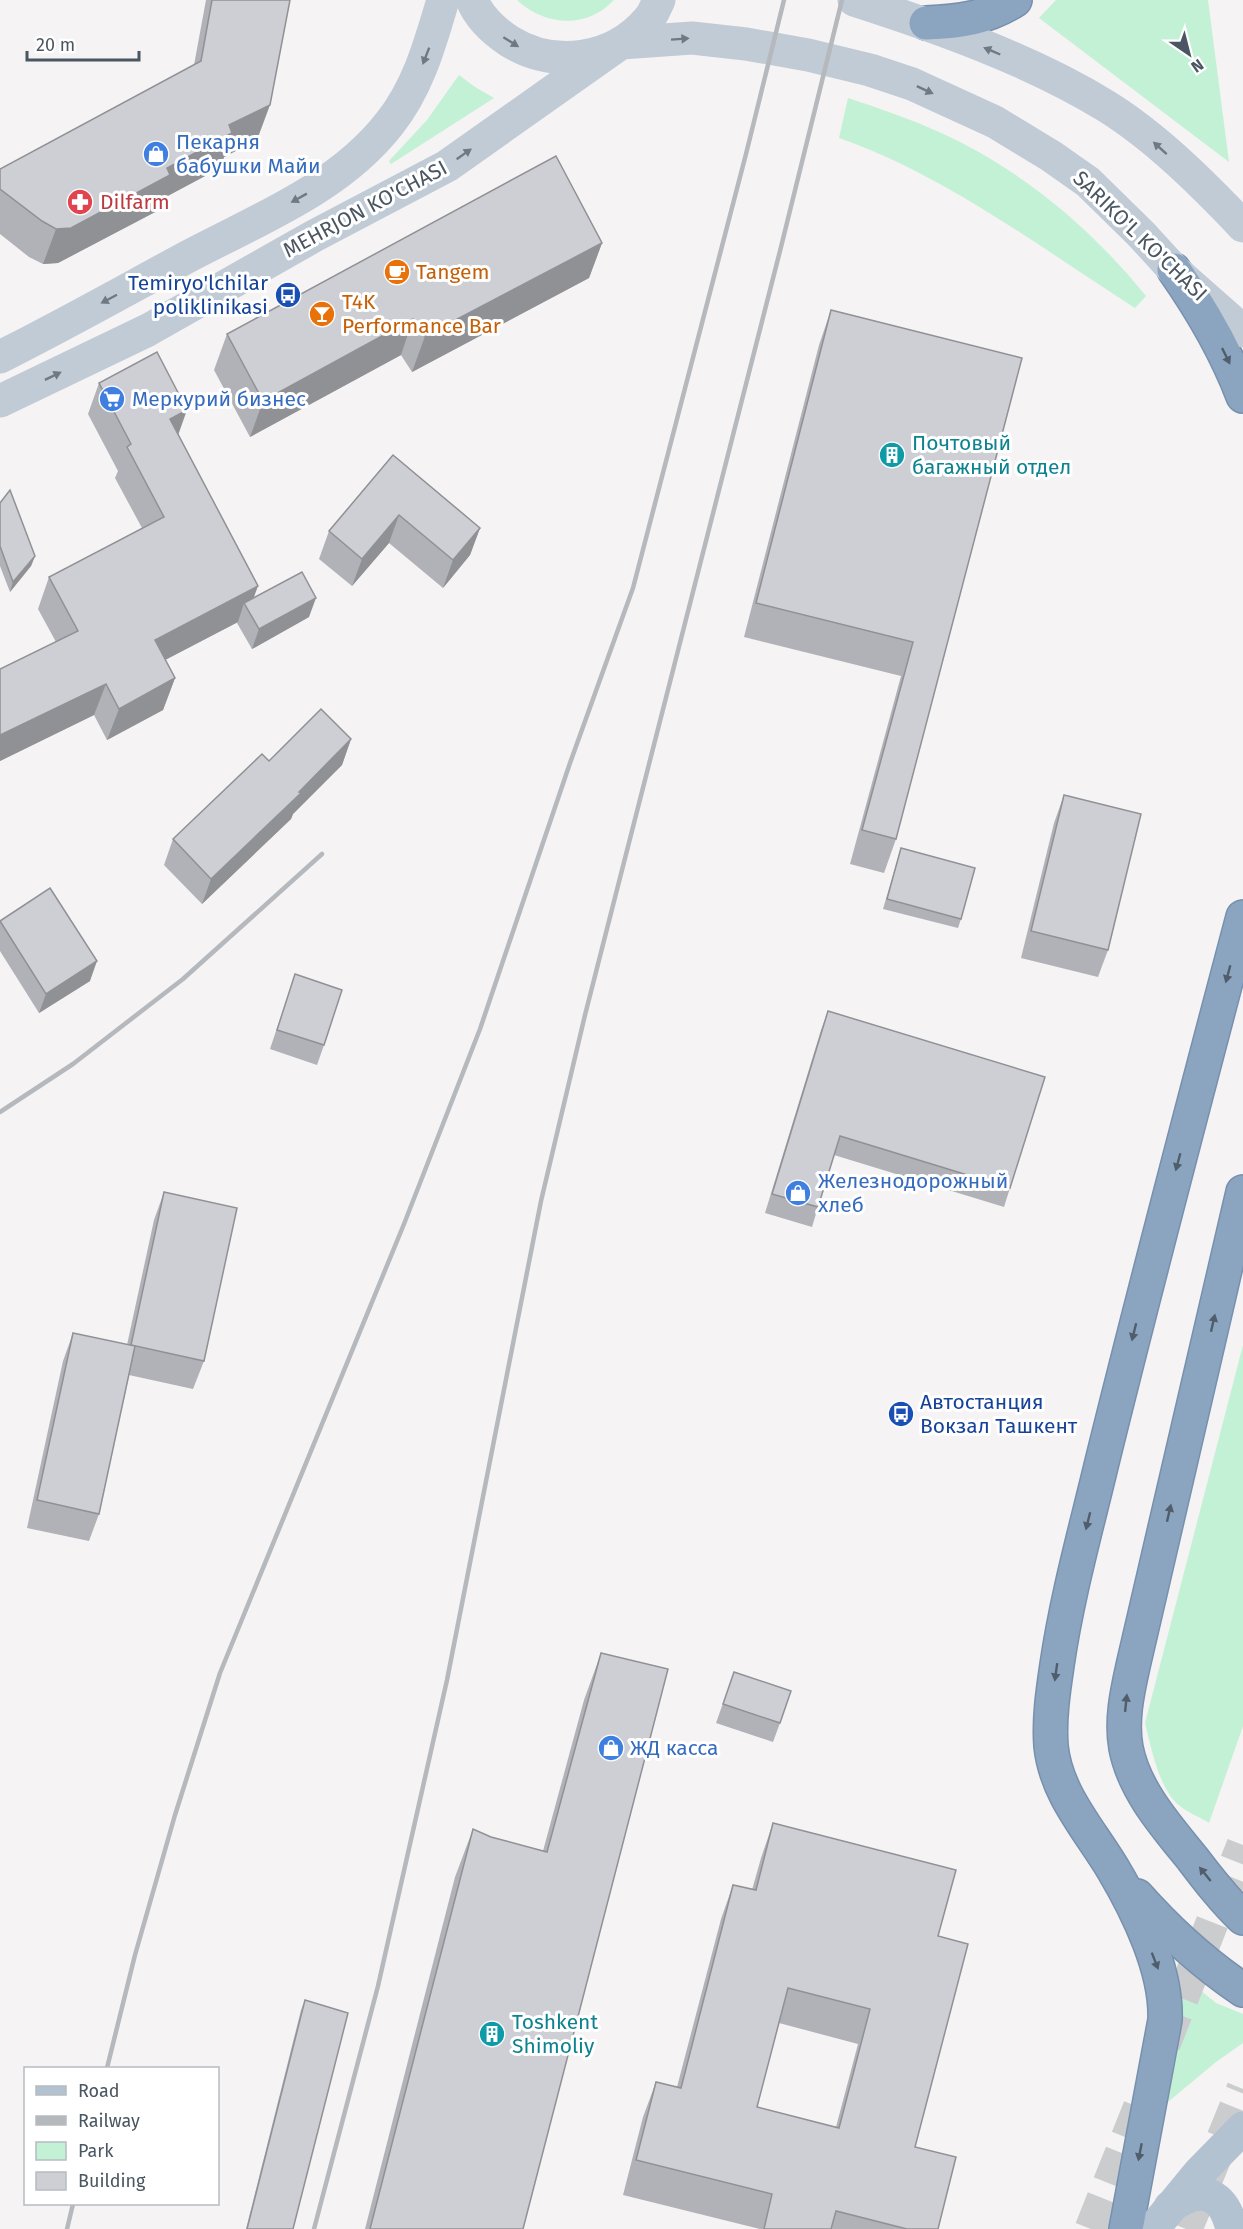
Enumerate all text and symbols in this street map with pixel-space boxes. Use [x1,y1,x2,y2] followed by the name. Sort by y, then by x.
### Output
[27,24,140,62] scale bar
[1159,24,1219,84] north arrow
[36,34,75,56] text: 20 m
[670,35,689,44] one-way arrow
[503,37,519,48] one-way arrow
[983,46,1001,56] one-way arrow
[421,47,430,65] one-way arrow
[1188,55,1207,77] text: N
[917,85,934,94] one-way arrow
[176,129,321,179] place label: Пекарня бабушки Майи
[141,139,171,169] shop icon: Пекарня бабушки Майи
[1153,142,1168,155] one-way arrow
[456,148,472,160] one-way arrow
[278,155,452,263] street label: MEHRJON KO'CHASI
[1068,165,1212,307] street label: SARIKO'L KO'CHASI
[65,187,95,217] pharmacy icon: Dilfarm
[100,189,170,215] place label: Dilfarm
[291,192,307,203] one-way arrow
[382,257,412,287] cafe icon: Tangem
[416,259,490,285] place label: Tangem
[128,270,268,320] place label: Temiryo'lchilar poliklinikasi
[273,280,303,310] bus stop icon: Temiryo'lchilar poliklinikasi
[342,289,501,339] place label: T4K Performance Bar
[100,294,117,304] one-way arrow
[307,299,337,329] bar icon: T4K Performance Bar
[1222,347,1231,364] one-way arrow
[44,371,61,381] one-way arrow
[97,384,127,414] supermarket icon: Меркурий бизнес
[132,386,306,412] place label: Меркурий бизнес
[912,430,1071,480] place label: Почтовый багажный отдел
[877,440,907,470] building icon: Почтовый багажный отдел
[1223,965,1232,983] one-way arrow
[1173,1153,1182,1171] one-way arrow
[818,1168,1008,1218] place label: Железнодорожный хлеб
[783,1178,813,1208] shop icon: Железнодорожный хлеб
[1208,1314,1218,1332] one-way arrow
[1129,1323,1139,1341] one-way arrow
[920,1389,1078,1439] place label: Автостанция Вокзал Ташкент
[886,1399,916,1429] bus stop icon: Автостанция Вокзал Ташкент
[1164,1504,1174,1522] one-way arrow
[1082,1512,1092,1531] one-way arrow
[1051,1663,1060,1682] one-way arrow
[1121,1693,1131,1712] one-way arrow
[596,1733,626,1763] shop icon: ЖД касса
[630,1735,719,1761] place label: ЖД касса
[1198,1866,1211,1882] one-way arrow
[1151,1952,1160,1970] one-way arrow
[512,2009,598,2059] place label: Toshkent Shimoliy
[477,2019,507,2049] building icon: Toshkent Shimoliy
[24,2067,219,2205] legend
[78,2080,120,2102] text: Road
[78,2110,140,2132] text: Railway
[78,2140,114,2162] text: Park
[1135,2143,1144,2162] one-way arrow
[78,2170,146,2192] text: Building

